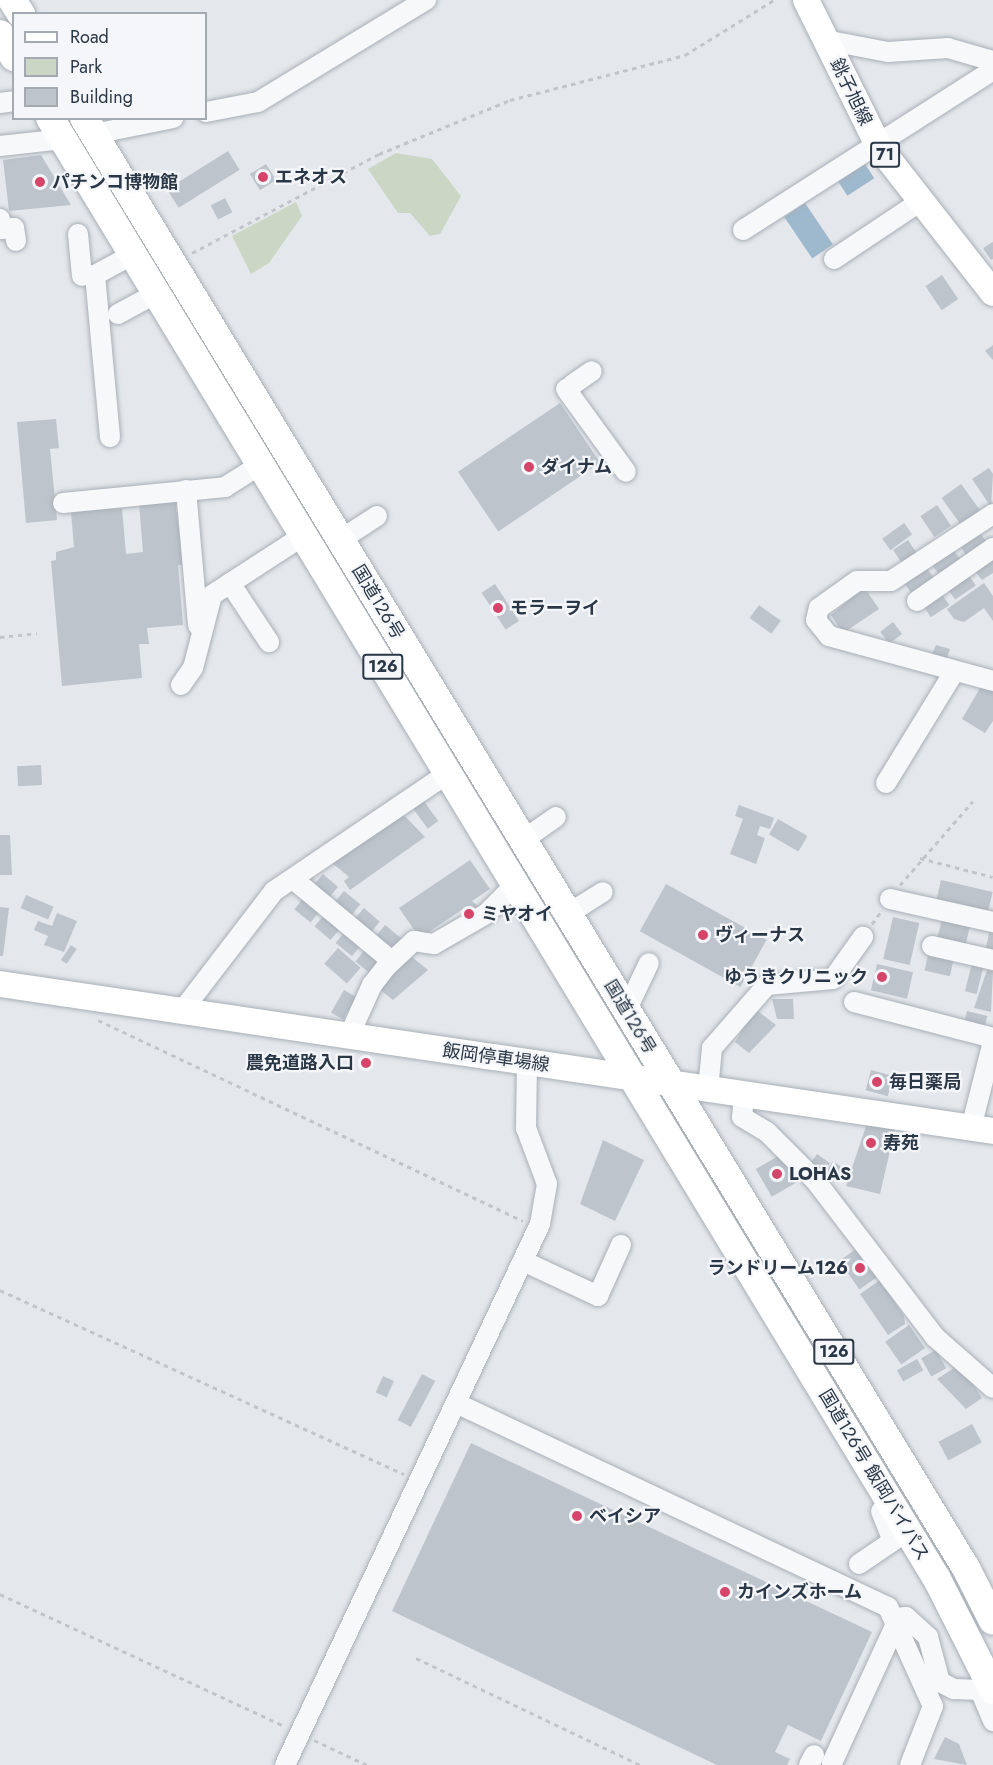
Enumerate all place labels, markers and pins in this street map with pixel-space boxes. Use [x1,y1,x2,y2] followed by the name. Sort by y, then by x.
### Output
[275,166,347,188] place label: エネオス
[256,170,270,184] marker: エネオス
[52,171,178,193] place label: パチンコ博物館
[33,175,47,189] marker: パチンコ博物館
[541,456,613,478] place label: ダイナム
[522,460,536,474] marker: ダイナム
[510,597,600,619] place label: モラーヲイ
[491,601,505,615] marker: モラーヲイ
[481,903,553,925] place label: ミヤオイ
[462,907,476,921] marker: ミヤオイ
[715,924,805,946] place label: ヴィーナス
[696,928,710,942] marker: ヴィーナス
[724,966,868,988] place label: ゆうきクリニック
[873,968,891,986] marker: ゆうきクリニック
[246,1052,354,1074] place label: 農免道路入口
[359,1056,373,1070] marker: 農免道路入口
[889,1071,961,1093] place label: 毎日薬局
[870,1075,884,1089] marker: 毎日薬局
[883,1132,919,1154] place label: 寿苑
[864,1136,878,1150] marker: 寿苑
[789,1163,851,1185] place label: LOHAS
[770,1167,784,1181] marker: LOHAS
[707,1257,848,1279] place label: ランドリーム126
[853,1261,867,1275] marker: ランドリーム126
[589,1505,661,1527] place label: ベイシア
[570,1509,584,1523] marker: ベイシア
[737,1581,863,1603] place label: カインズホーム
[718,1585,732,1599] marker: カインズホーム

